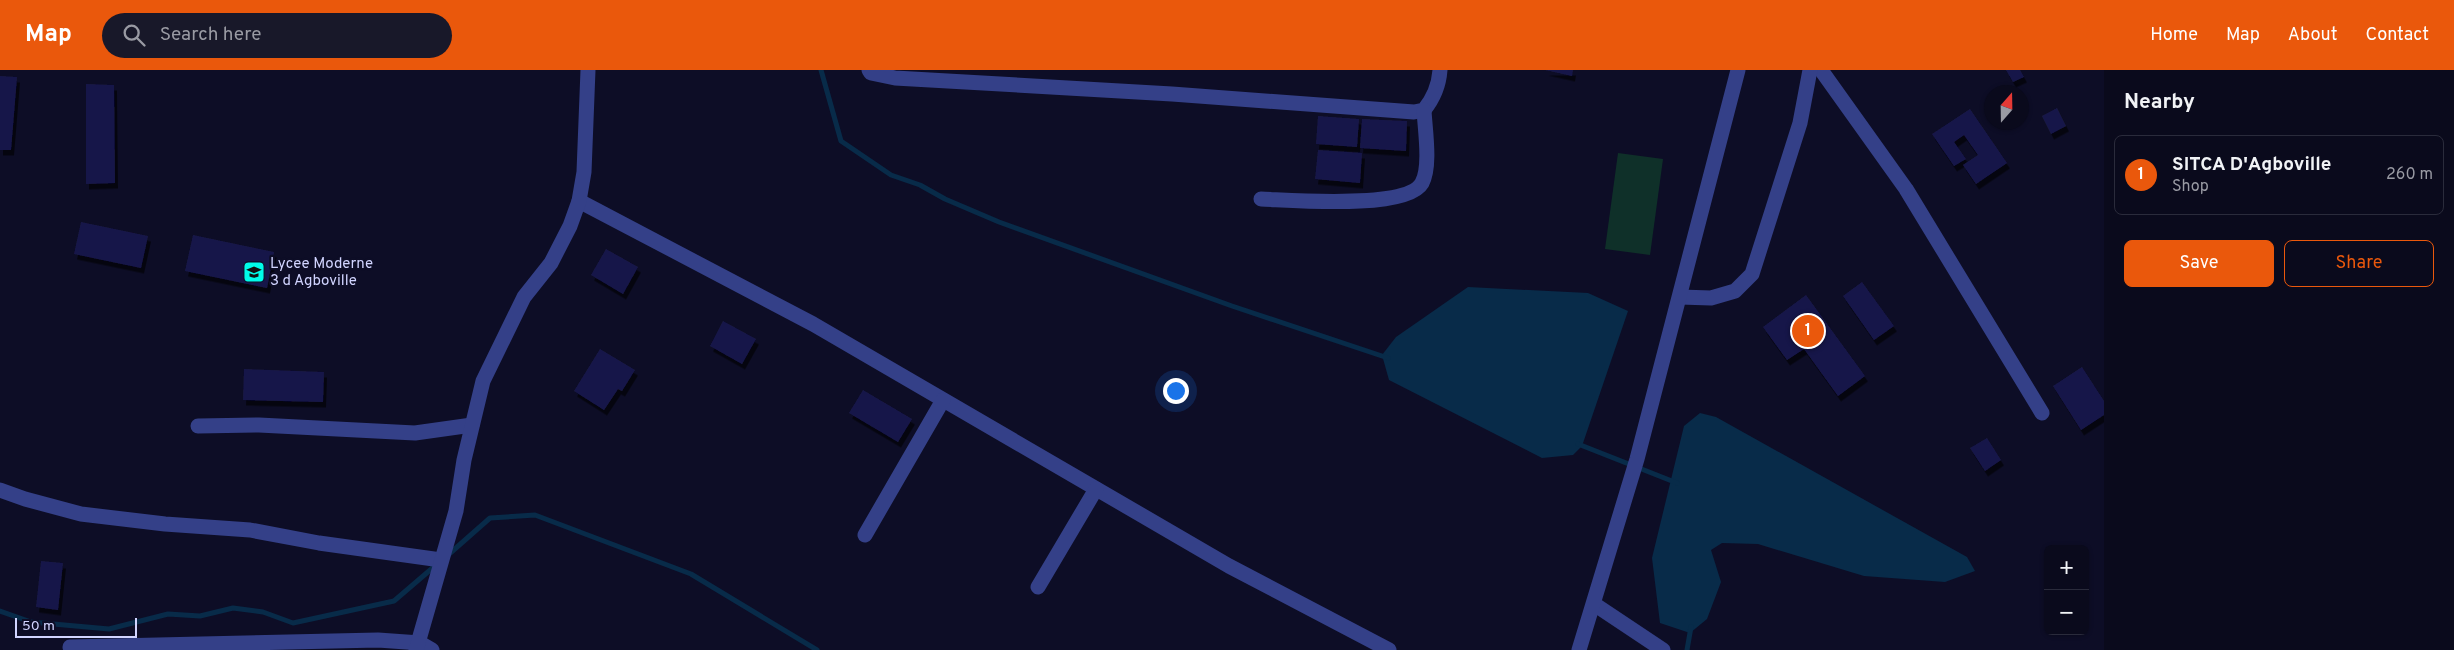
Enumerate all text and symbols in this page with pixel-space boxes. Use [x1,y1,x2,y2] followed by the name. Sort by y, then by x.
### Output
[102,13,452,58] search box
[25,20,72,50] text: Map
[120,21,148,49] icon: search
[160,23,261,47] text: Search here
[2150,24,2198,47] text: Home
[2226,24,2260,47] text: Map
[2288,24,2337,47] text: About
[2365,24,2429,47] text: Contact
[1984,85,2029,130] north arrow
[2124,89,2195,116] text: Nearby
[2172,153,2331,177] text: SITCA D'Agboville
[2138,165,2144,185] text: 1
[2386,165,2433,185] text: 260 m
[2172,177,2209,197] text: Shop
[2124,240,2274,287] button: Save
[2284,240,2434,287] button: Share
[270,255,373,291] place label: Lycee Moderne 3 d Agboville
[242,260,266,284] school or university icon: Lycee Moderne 3 d Agboville
[1792,312,1824,350] pin: 1
[1163,378,1189,404] your location
[2044,545,2089,635] map controls
[2044,545,2089,590] button: +
[2044,590,2089,635] button: −
[15,615,138,638] scale bar
[22,618,55,635] text: 50 m

